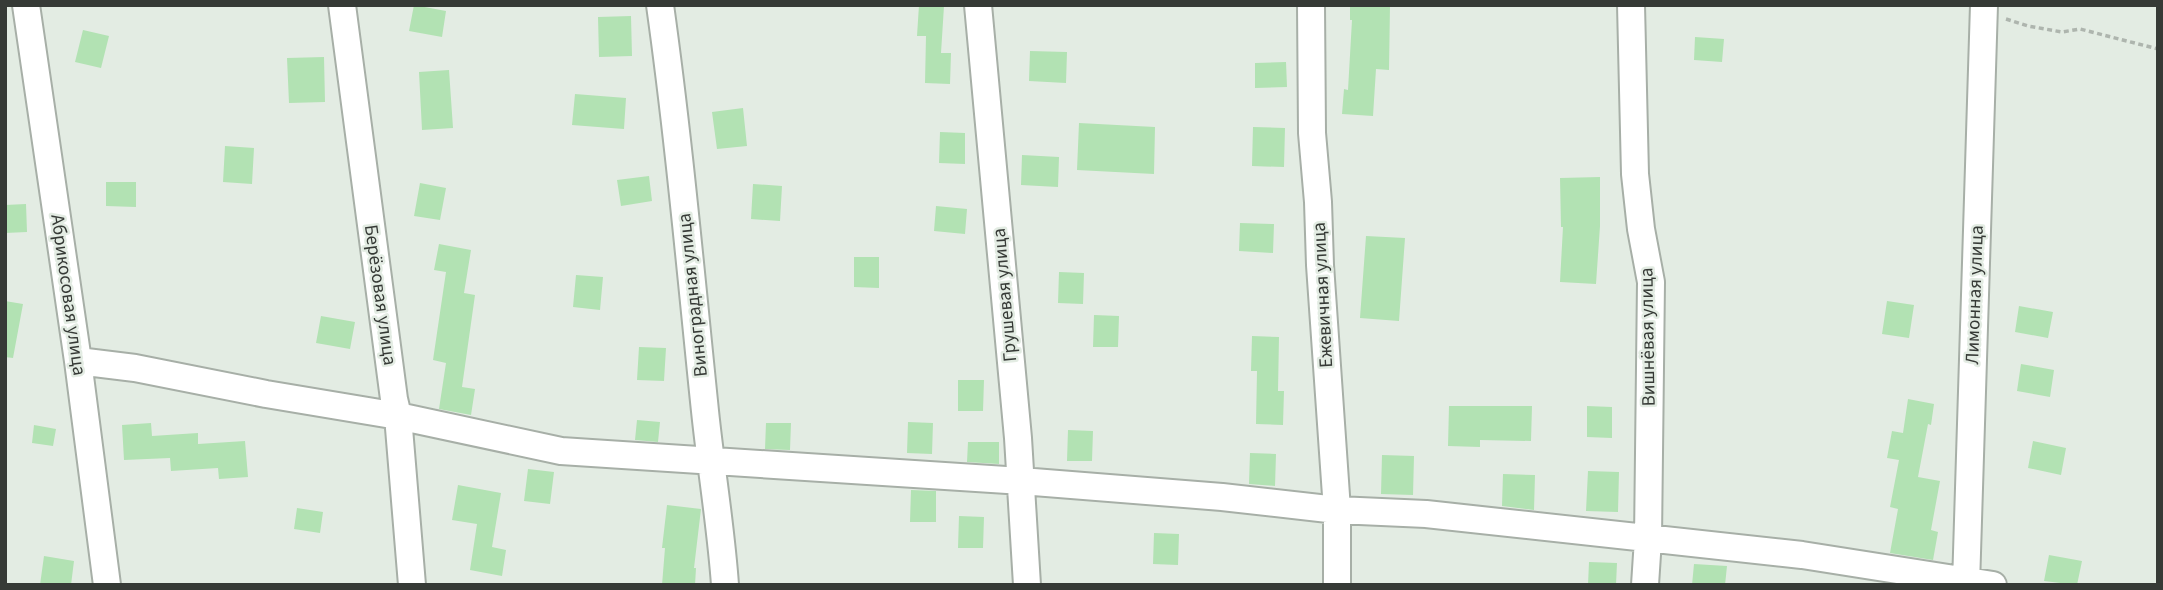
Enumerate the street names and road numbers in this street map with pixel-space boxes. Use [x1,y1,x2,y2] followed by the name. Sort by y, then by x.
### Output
[671,212,715,378] street label: Виноградная улица
[43,213,93,377] street label: Абрикосовая улица
[1306,221,1340,369] street label: Ежевичная улица
[357,223,403,367] street label: Берёзовая улица
[1959,225,1991,365] street label: Лимонная улица
[986,227,1024,363] street label: Грушевая улица
[1633,267,1663,407] street label: Вишнёвая улица

